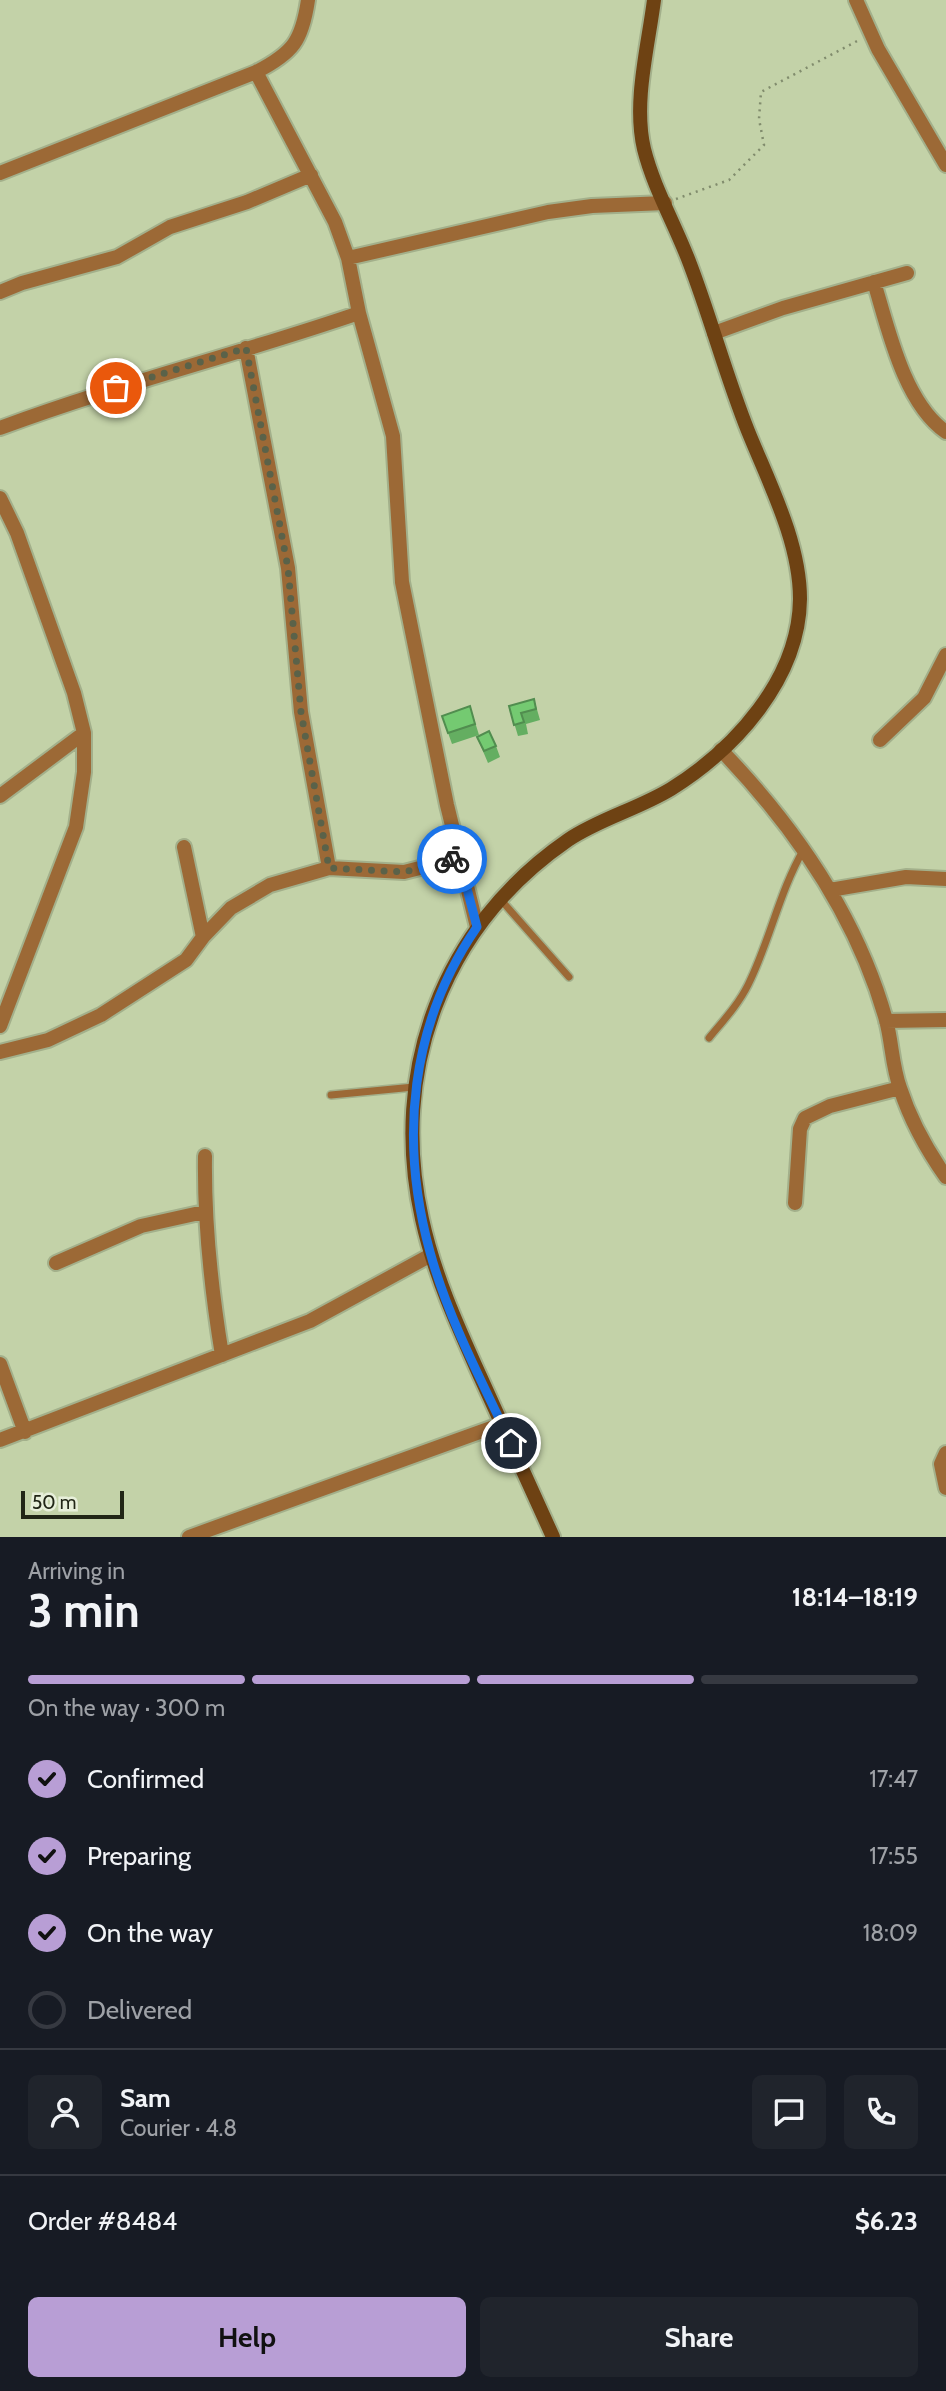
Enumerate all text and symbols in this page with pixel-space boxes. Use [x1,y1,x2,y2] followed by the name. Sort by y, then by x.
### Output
[86,358,146,418] pin
[97,369,135,407] icon: bag
[417,824,487,894] courier
[433,840,471,878] icon: bike
[481,1413,541,1473] pin
[492,1424,530,1462] icon: home
[21,1488,124,1520] scale bar
[32,1491,76,1514] text: 50 m
[28,1557,125,1585] text: Arriving in
[792,1581,918,1613] text: 18:14–18:19
[28,1583,140,1639] text: 3 min
[28,1694,225,1722] text: On the way · 300 m
[28,1760,66,1798] icon: check
[87,1763,204,1795] text: Confirmed
[869,1765,918,1793] text: 17:47
[28,1837,66,1875] icon: check
[87,1840,191,1872] text: Preparing
[869,1842,918,1870] text: 17:55
[28,1914,66,1952] icon: check
[87,1917,213,1949] text: On the way
[863,1919,918,1947] text: 18:09
[87,1994,192,2026] text: Delivered
[28,2075,102,2149] button: person
[752,2075,826,2149] button: chat
[844,2075,918,2149] button: phone
[120,2082,171,2114] text: Sam
[120,2114,237,2142] text: Courier · 4.8
[28,2205,177,2237] text: Order #8484
[855,2205,918,2237] text: $6.23
[28,2297,466,2377] button: Help
[480,2297,918,2377] button: Share

